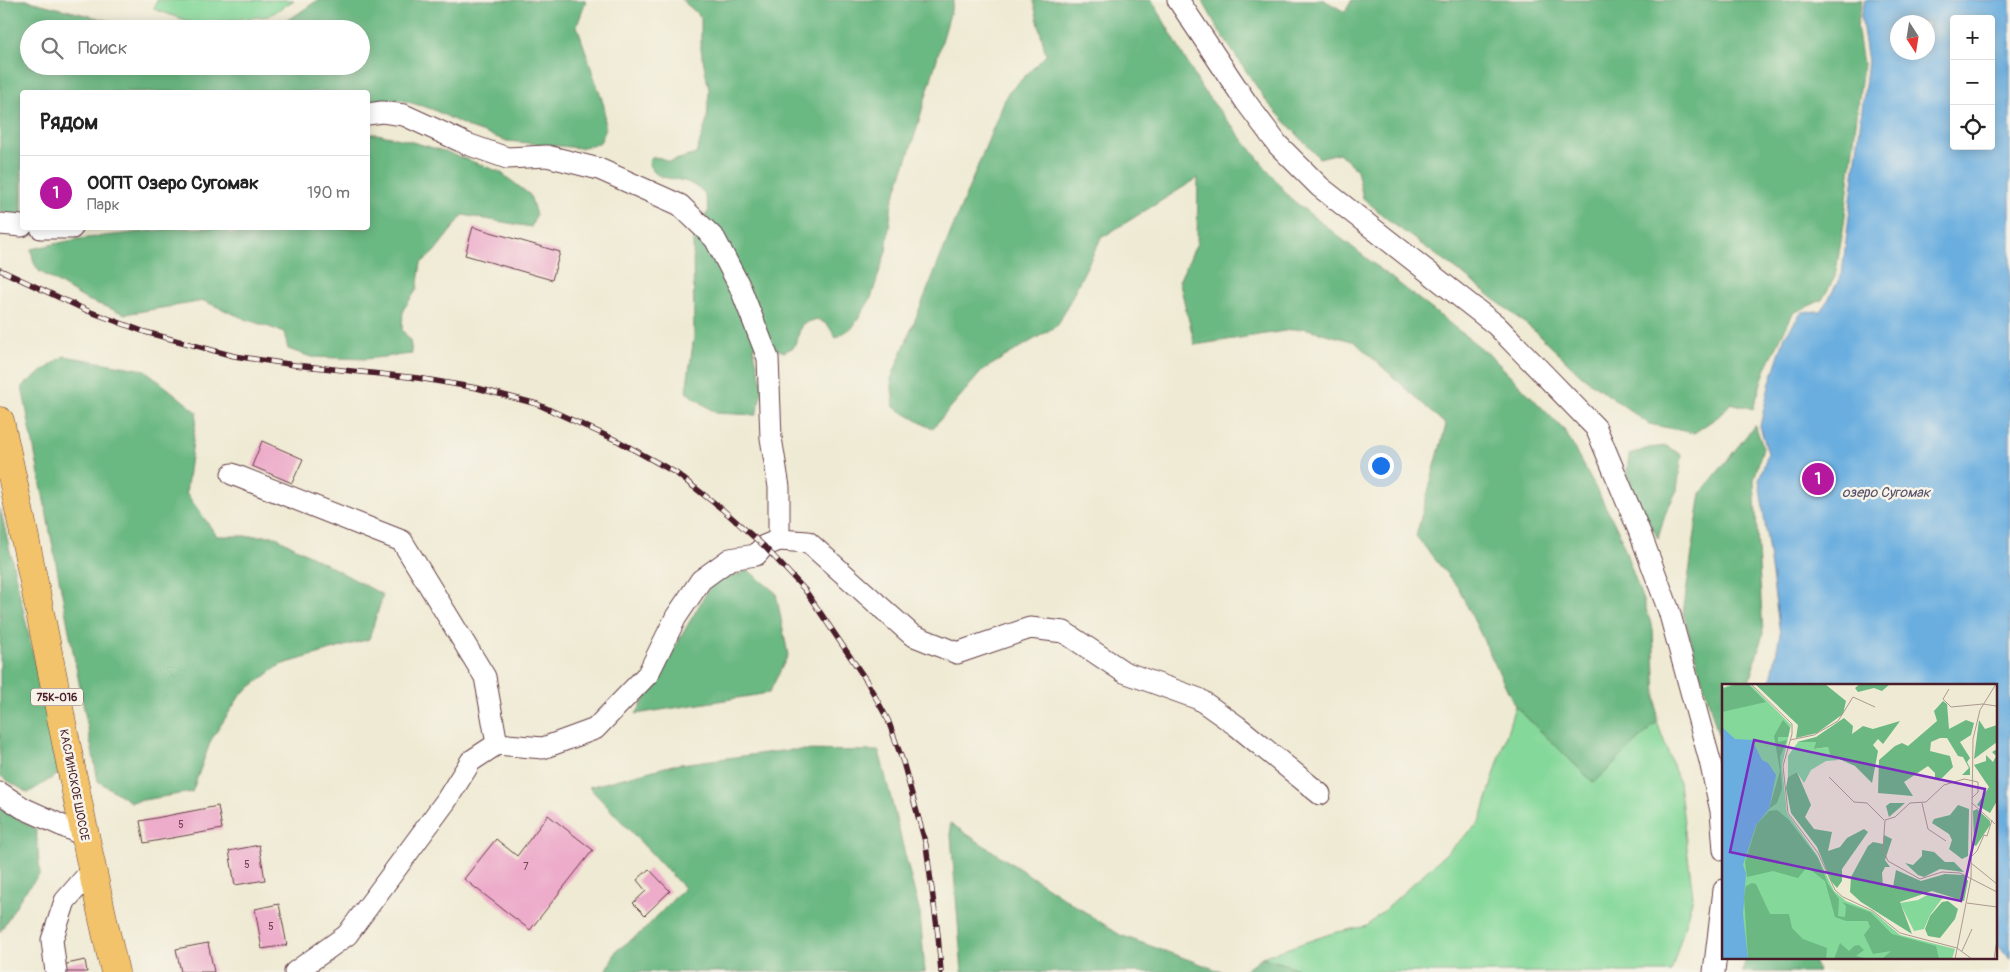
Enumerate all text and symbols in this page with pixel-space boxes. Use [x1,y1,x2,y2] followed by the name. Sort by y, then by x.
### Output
[1890,15,1935,60] north arrow
[1950,15,1995,150] map controls
[1950,15,1995,60] button: +
[20,20,370,75] search box
[38,34,66,62] icon: search
[78,36,128,60] text: Поиск
[1950,60,1995,105] button: −
[1950,105,1995,150] button: locate
[40,109,98,136] text: Рядом
[87,171,259,195] text: ООПТ Озеро Сугомак
[53,183,59,203] text: 1
[307,183,350,203] text: 190 m
[87,195,120,215] text: Парк
[1368,453,1394,479] your location
[1802,460,1834,498] pin: 1
[1842,484,1932,501] water label: озеро Сугомак
[1722,684,1998,960] inset map
[31,689,83,706] road number: 75К-016
[56,728,92,842] street label: КАСЛИНСКОЕ ШОССЕ
[178,819,184,831] house number: 5
[244,859,250,871] house number: 5
[523,861,529,873] house number: 7
[268,921,274,933] house number: 5

